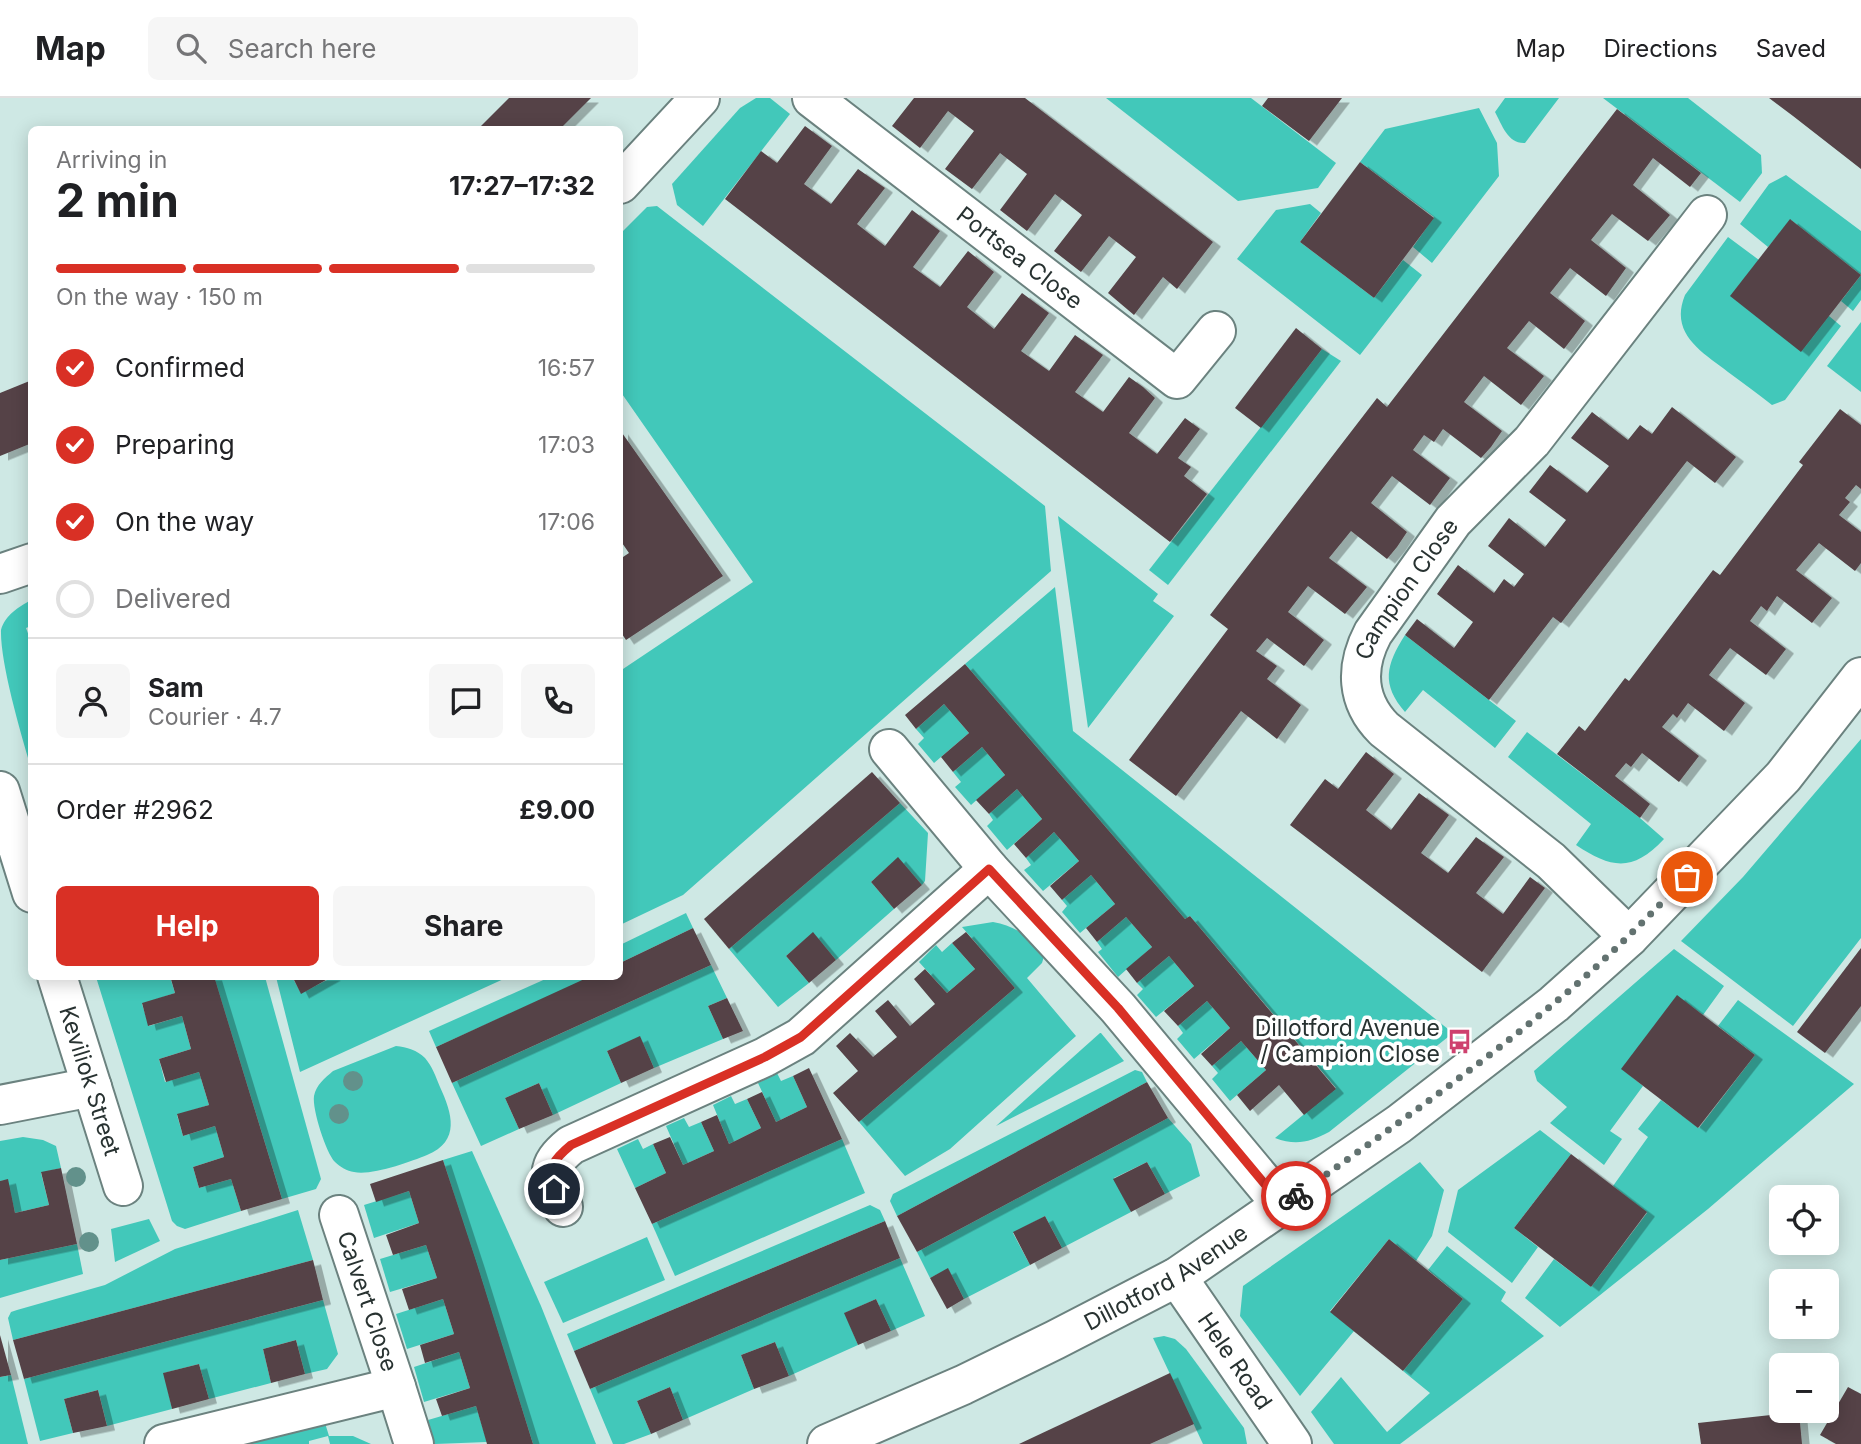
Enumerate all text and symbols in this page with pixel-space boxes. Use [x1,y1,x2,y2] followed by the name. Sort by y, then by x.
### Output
[148,17,638,80] search box
[35,28,106,68] text: Map
[172,29,210,67] icon: search
[228,33,376,64] text: Search here
[1516,34,1565,63] text: Map
[1603,34,1718,63] text: Directions
[1756,34,1826,63] text: Saved
[56,146,167,174] text: Arriving in
[449,170,595,201] text: 17:27–17:32
[56,172,179,228] text: 2 min
[951,200,1088,315] street label: Portsea Close
[56,283,263,311] text: On the way · 150 m
[56,349,94,387] icon: check
[115,352,245,383] text: Confirmed
[538,354,595,382] text: 16:57
[56,426,94,464] icon: check
[115,429,235,460] text: Preparing
[538,431,595,459] text: 17:03
[56,503,94,541] icon: check
[115,506,254,537] text: On the way
[538,508,595,536] text: 17:06
[1349,513,1464,663] street label: Campion Close
[115,583,231,614] text: Delivered
[56,664,130,738] button: person
[429,664,503,738] button: chat
[521,664,595,738] button: phone
[148,672,204,703] text: Sam
[148,703,282,731] text: Courier · 4.7
[56,794,214,825] text: Order #2962
[519,794,595,825] text: £9.00
[1657,847,1717,907] pin
[1668,858,1706,896] icon: bag
[56,886,319,966] button: Help
[333,886,595,966] button: Share
[53,1003,127,1160] street label: Keviliok Street
[1255,1014,1440,1068] place label: Dillotford Avenue / Campion Close
[1446,1027,1474,1055] bus stop icon: Dillotford Avenue / Campion Close
[524,1159,584,1219] pin
[1261,1161,1331,1231] courier
[535,1170,573,1208] icon: home
[1277,1177,1315,1215] icon: bike
[1769,1185,1839,1423] map controls
[1769,1185,1839,1255] button: locate
[1079,1219,1253,1337] street label: Dillotford Avenue
[331,1228,404,1375] street label: Calvert Close
[1769,1269,1839,1339] button: +
[1192,1307,1278,1415] street label: Hele Road
[1769,1353,1839,1423] button: −

